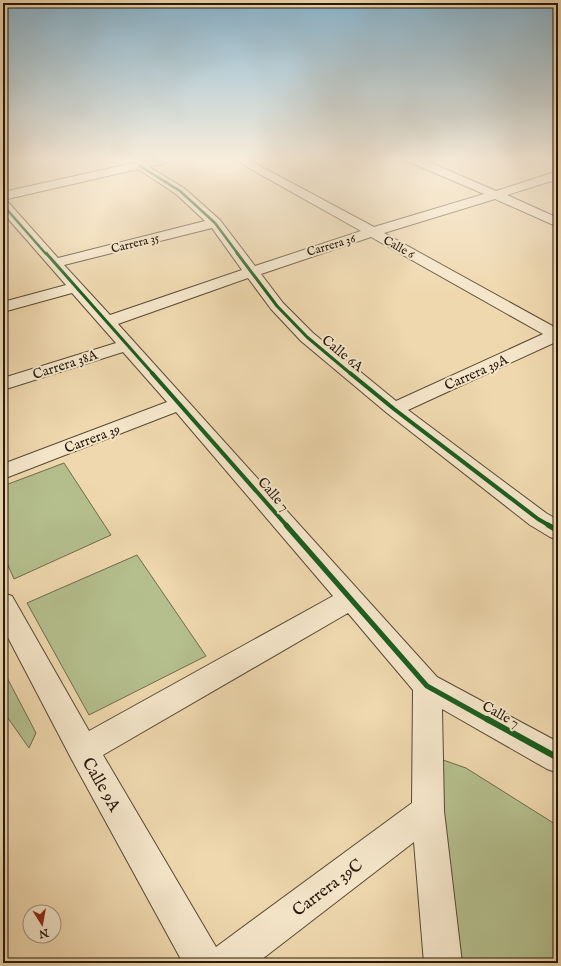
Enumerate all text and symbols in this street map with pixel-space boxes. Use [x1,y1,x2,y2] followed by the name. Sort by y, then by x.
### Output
[109,230,161,257] street label: Carrera 35
[305,231,358,260] street label: Carrera 36
[380,233,418,263] street label: Calle 6
[318,332,367,376] street label: Calle 6A
[31,346,101,384] street label: Carrera 38A
[442,351,512,395] street label: Carrera 39A
[62,420,123,458] street label: Carrera 39
[253,474,293,516] street label: Calle 7
[479,697,522,732] street label: Calle 7
[77,754,125,816] street label: Calle 9A
[288,855,367,922] street label: Carrera 39C
[22,904,62,944] north arrow
[37,925,51,941] text: N

